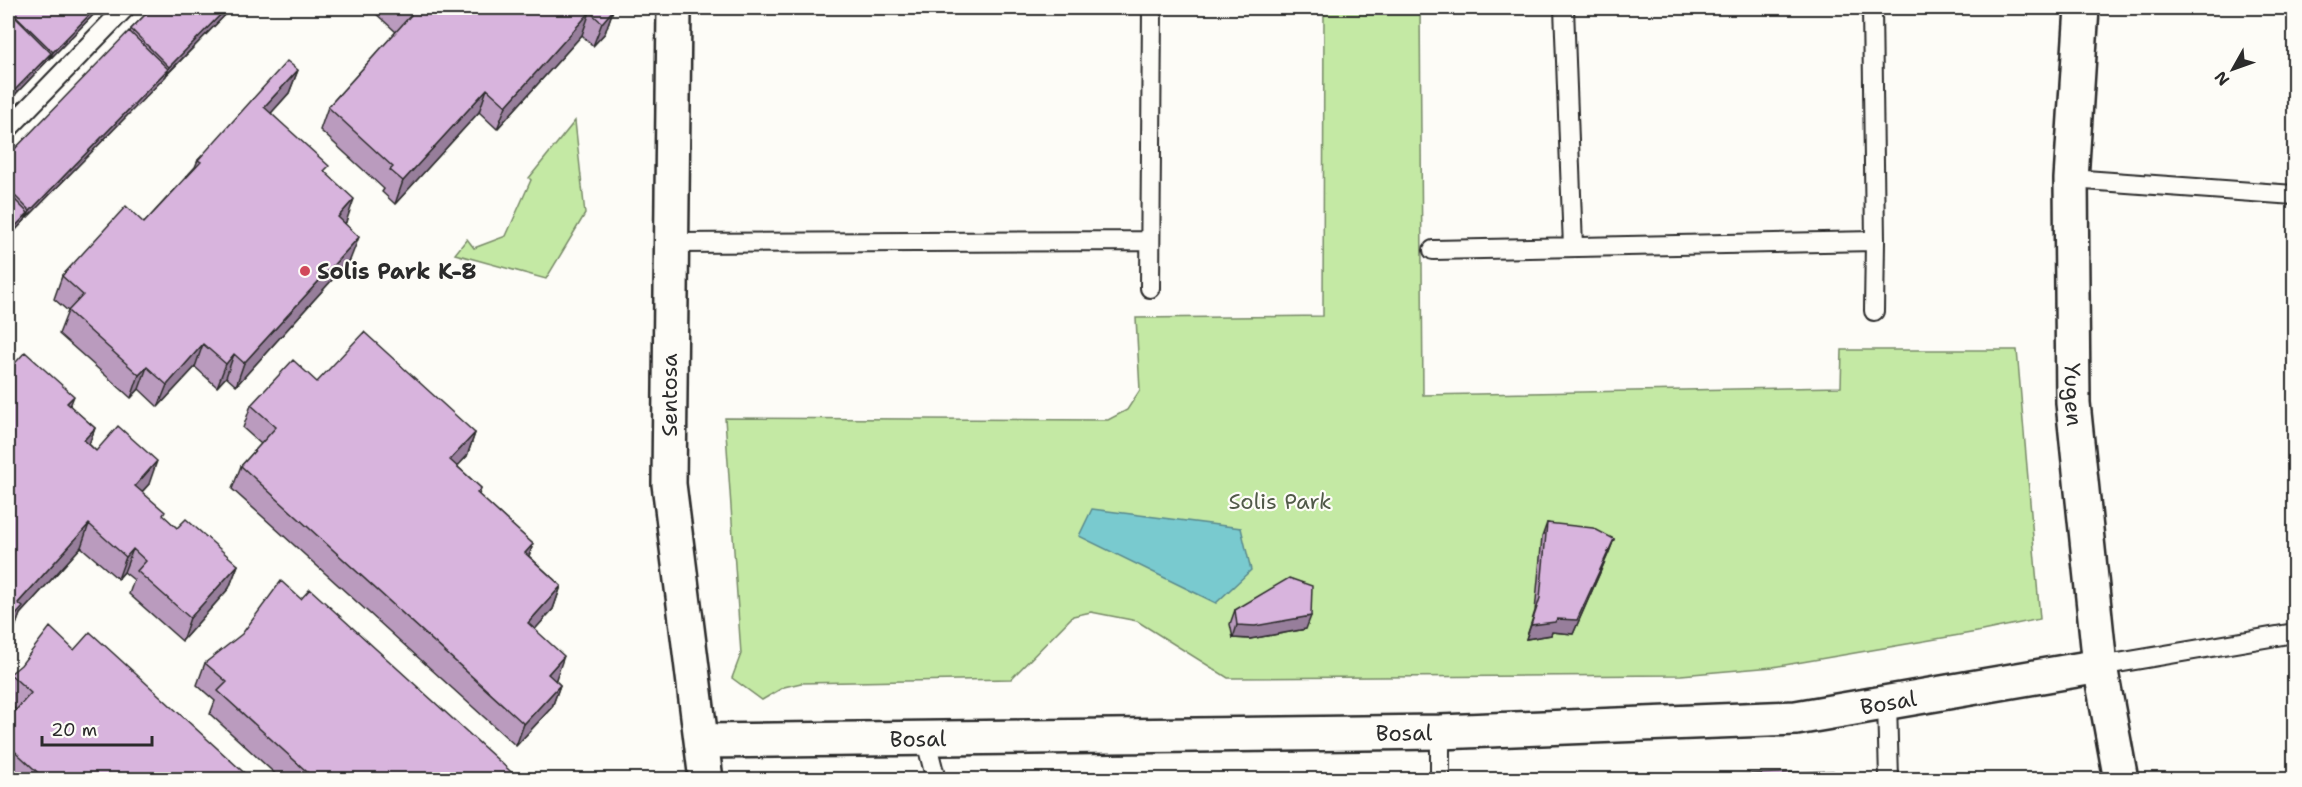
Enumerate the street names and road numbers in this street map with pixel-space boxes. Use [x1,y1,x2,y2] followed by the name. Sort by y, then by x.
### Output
[655,353,684,437] street label: Sentosa
[2058,363,2090,428] street label: Yugen
[1858,683,1919,721] street label: Bosal
[1375,718,1433,747] street label: Bosal
[889,724,947,753] street label: Bosal

